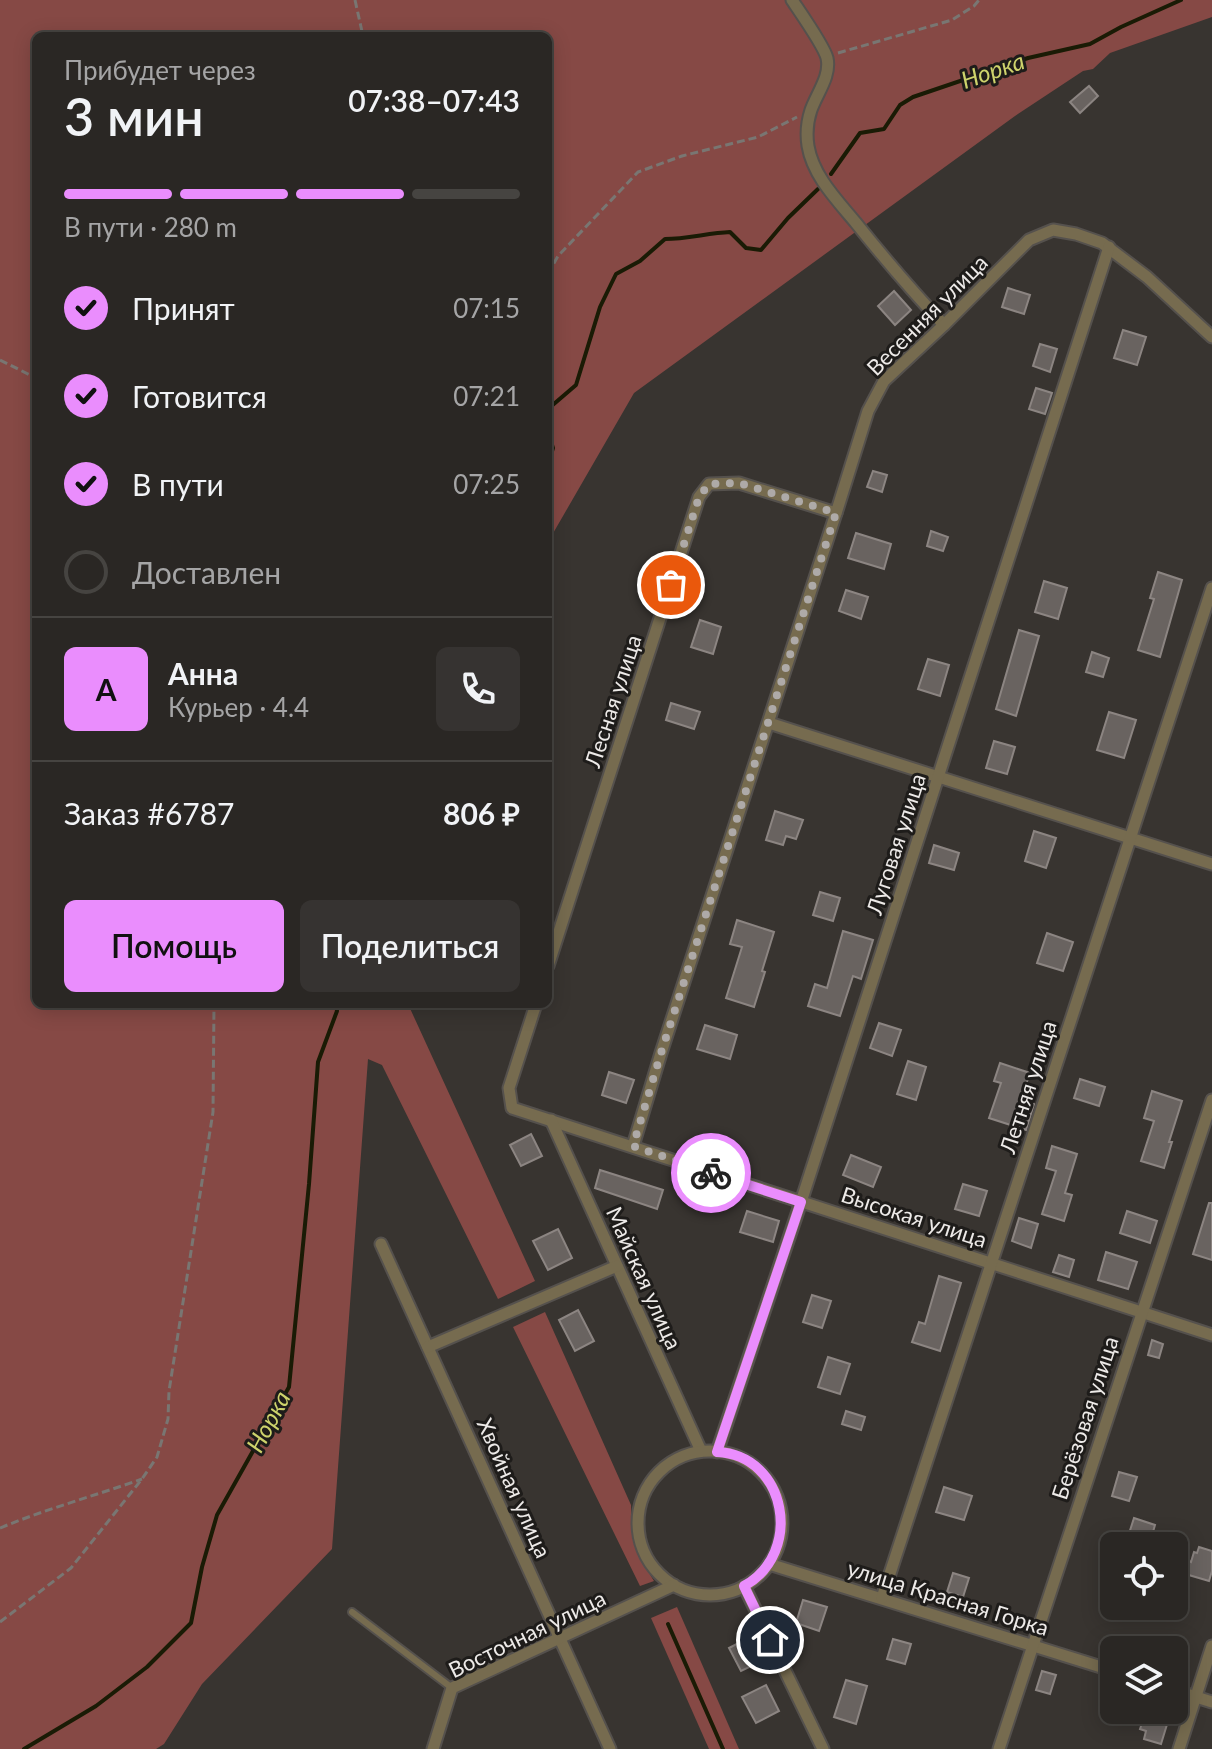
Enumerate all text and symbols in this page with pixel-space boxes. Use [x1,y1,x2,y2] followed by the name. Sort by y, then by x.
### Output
[957,45,1028,94] water label: Норка
[64,54,256,86] text: Прибудет через
[348,82,520,118] text: 07:38–07:43
[64,85,204,147] text: 3 мин
[64,211,237,243] text: В пути · 280 m
[861,249,993,381] street label: Весенняя улица
[64,286,108,330] icon: check
[132,290,235,326] text: Принят
[453,292,520,324] text: 07:15
[64,374,108,418] icon: check
[132,378,267,414] text: Готовится
[453,380,520,412] text: 07:21
[64,462,108,506] icon: check
[132,466,224,502] text: В пути
[453,468,520,500] text: 07:25
[637,551,705,619] pin
[132,554,281,590] text: Доставлен
[649,563,693,607] icon: bag
[578,631,647,771] street label: Лесная улица
[436,647,520,731] button: phone
[168,655,238,691] text: Анна
[96,671,116,707] text: А
[168,691,309,723] text: Курьер · 4.4
[860,770,931,919] street label: Луговая улица
[64,795,235,831] text: Заказ #6787
[443,795,520,831] text: 806 ₽
[64,900,284,992] button: Помощь
[300,900,520,992] button: Поделиться
[993,1017,1062,1158] street label: Летняя улица
[671,1133,751,1213] courier
[689,1151,733,1195] icon: bike
[838,1180,990,1253] street label: Высокая улица
[601,1202,688,1353] street label: Майская улица
[1045,1333,1124,1503] street label: Берёзовая улица
[240,1386,296,1457] water label: Норка
[472,1414,557,1562] street label: Хвойная улица
[1100,1532,1188,1724] map controls
[1100,1532,1188,1620] button: locate
[844,1554,1052,1641] street label: улица Красная Горка
[444,1584,610,1683] street label: Восточная улица
[736,1606,804,1674] pin
[748,1618,792,1662] icon: home
[1100,1636,1188,1724] button: layers

